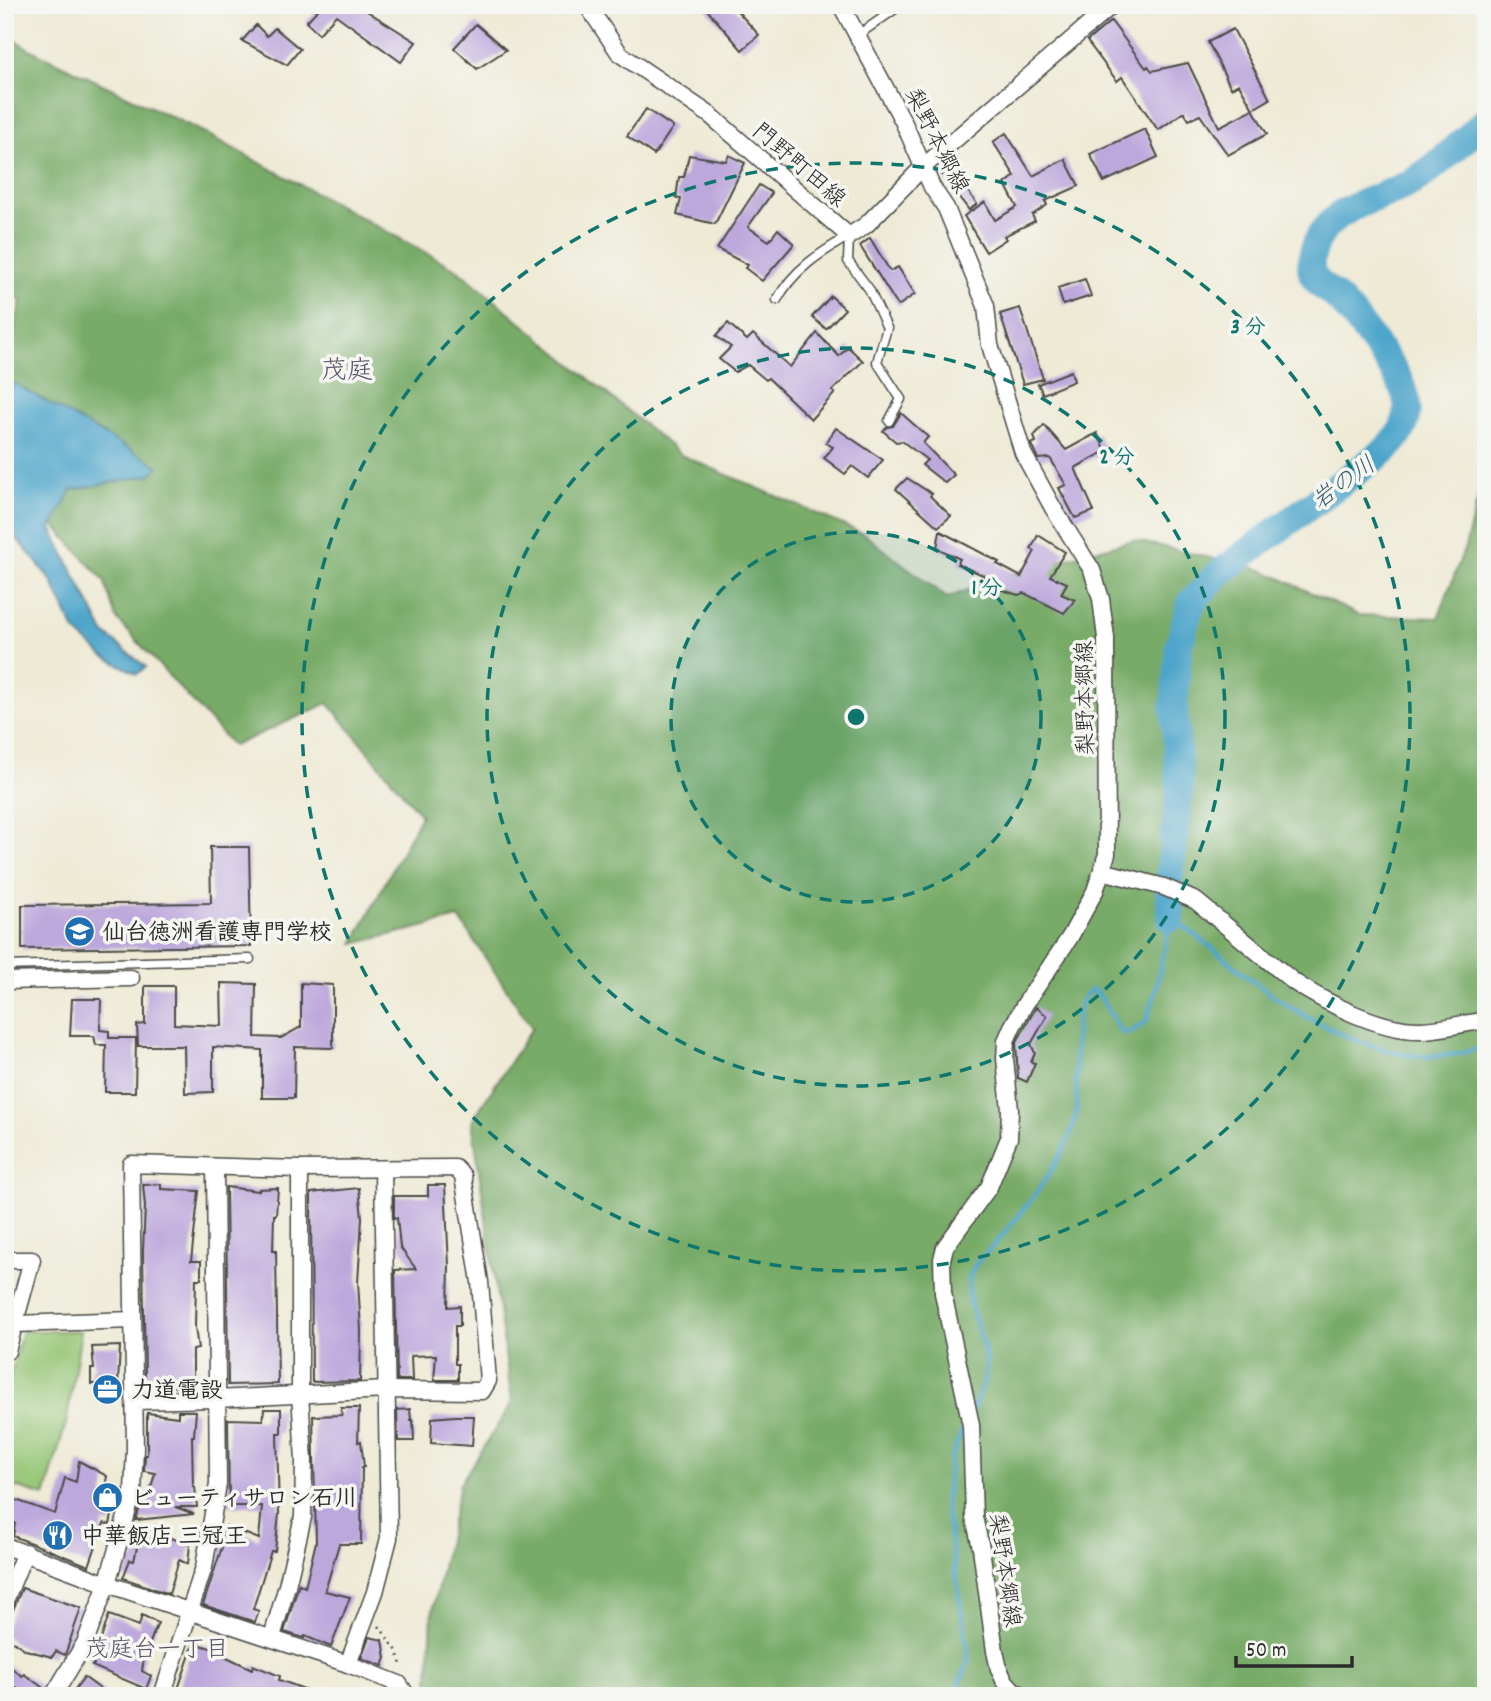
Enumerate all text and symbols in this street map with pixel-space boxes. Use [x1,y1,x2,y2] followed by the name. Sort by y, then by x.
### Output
[894,83,976,200] street label: 梨野本郷線
[743,116,852,217] street label: 門野町田線
[1230,314,1266,344] text: 3 分
[321,354,373,391] district label: 茂庭
[1100,444,1135,474] text: 2 分
[1306,450,1384,519] water label: 岩の川
[972,575,1002,605] text: 1 分
[1070,640,1105,756] street label: 梨野本郷線
[844,705,868,729] centre of rings
[62,914,96,948] school or university icon: 仙台徳洲看護専門学校
[102,918,332,951] place label: 仙台徳洲看護専門学校
[91,1372,125,1406] office icon: 力道電設
[131,1376,223,1409] place label: 力道電設
[91,1480,125,1514] shop icon: ビューティサロン石川
[131,1484,358,1517] place label: ビューティサロン石川
[978,1511,1027,1630] street label: 梨野本郷線
[41,1518,75,1552] restaurant icon: 中華飯店 三冠王
[81,1522,247,1555] place label: 中華飯店 三冠王
[1236,1624,1351,1668] scale bar
[85,1634,229,1668] district label: 茂庭台一丁目
[1246,1637,1286,1667] text: 50 m

